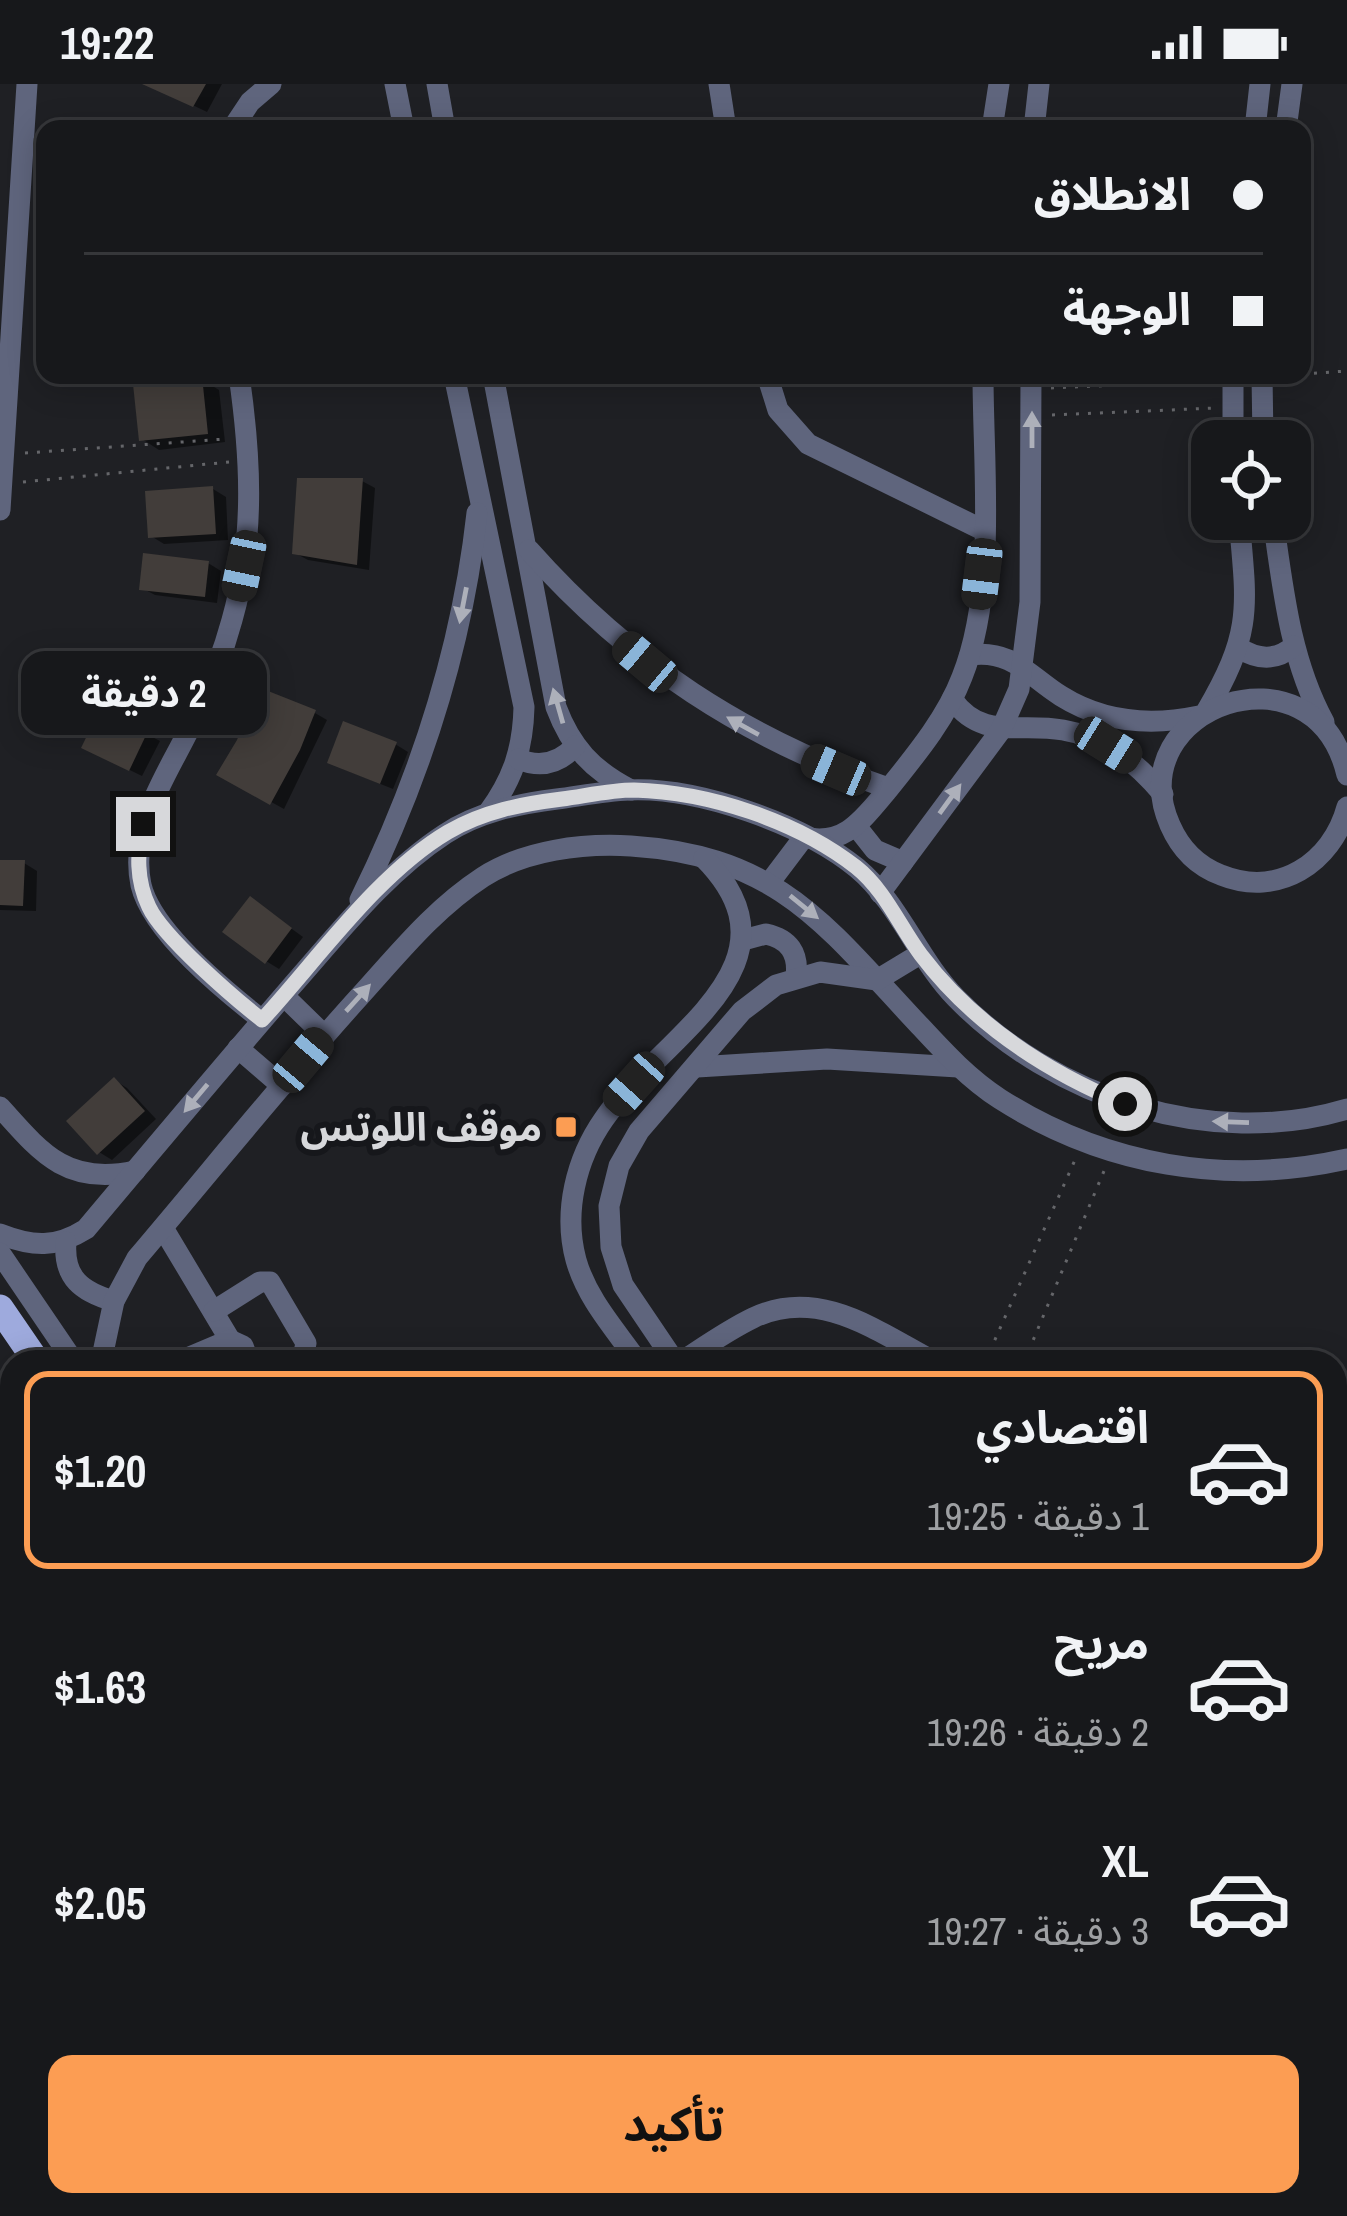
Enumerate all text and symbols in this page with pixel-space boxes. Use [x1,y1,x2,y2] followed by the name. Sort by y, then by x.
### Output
[60,12,154,73] text: 19:22
[1034,163,1191,224] text: الانطلاق
[1063,278,1191,339] text: الوجهة
[1022,410,1041,448] one-way arrow
[1191,420,1311,540] map controls
[1191,420,1311,540] button: locate
[219,527,269,605] car
[960,536,1004,612] car
[453,586,472,624] one-way arrow
[606,625,684,699] car
[20,650,266,734] callout: 2 دقيقة
[82,667,206,719] text: 2 دقيقة
[547,687,566,724] one-way arrow
[1068,711,1148,779] car
[725,716,760,737] one-way arrow
[796,739,876,801] car
[938,783,961,815] one-way arrow
[116,797,170,851] route end
[789,894,820,920] one-way arrow
[344,983,371,1012] one-way arrow
[266,1021,340,1099] car
[597,1045,671,1123] car
[1098,1077,1152,1131] route start
[184,1083,210,1113] one-way arrow
[301,1101,542,1153] place label: موقف اللوتس
[1211,1112,1249,1131] one-way arrow
[553,1114,579,1140] marker: موقف اللوتس
[976,1396,1149,1457] text: اقتصادي
[1185,1416,1293,1524] icon: car
[54,1440,146,1501] text: $1.20
[927,1490,1149,1542] text: 1 دقيقة · 19:25
[1054,1612,1149,1673] text: مريح
[1185,1632,1293,1740] icon: car
[54,1656,146,1717] text: $1.63
[927,1706,1149,1758] text: 2 دقيقة · 19:26
[1102,1830,1149,1891] text: XL
[1185,1848,1293,1956] icon: car
[54,1872,146,1933] text: $2.05
[927,1905,1149,1957] text: 3 دقيقة · 19:27
[48,2055,1299,2193] button: تأكيد

